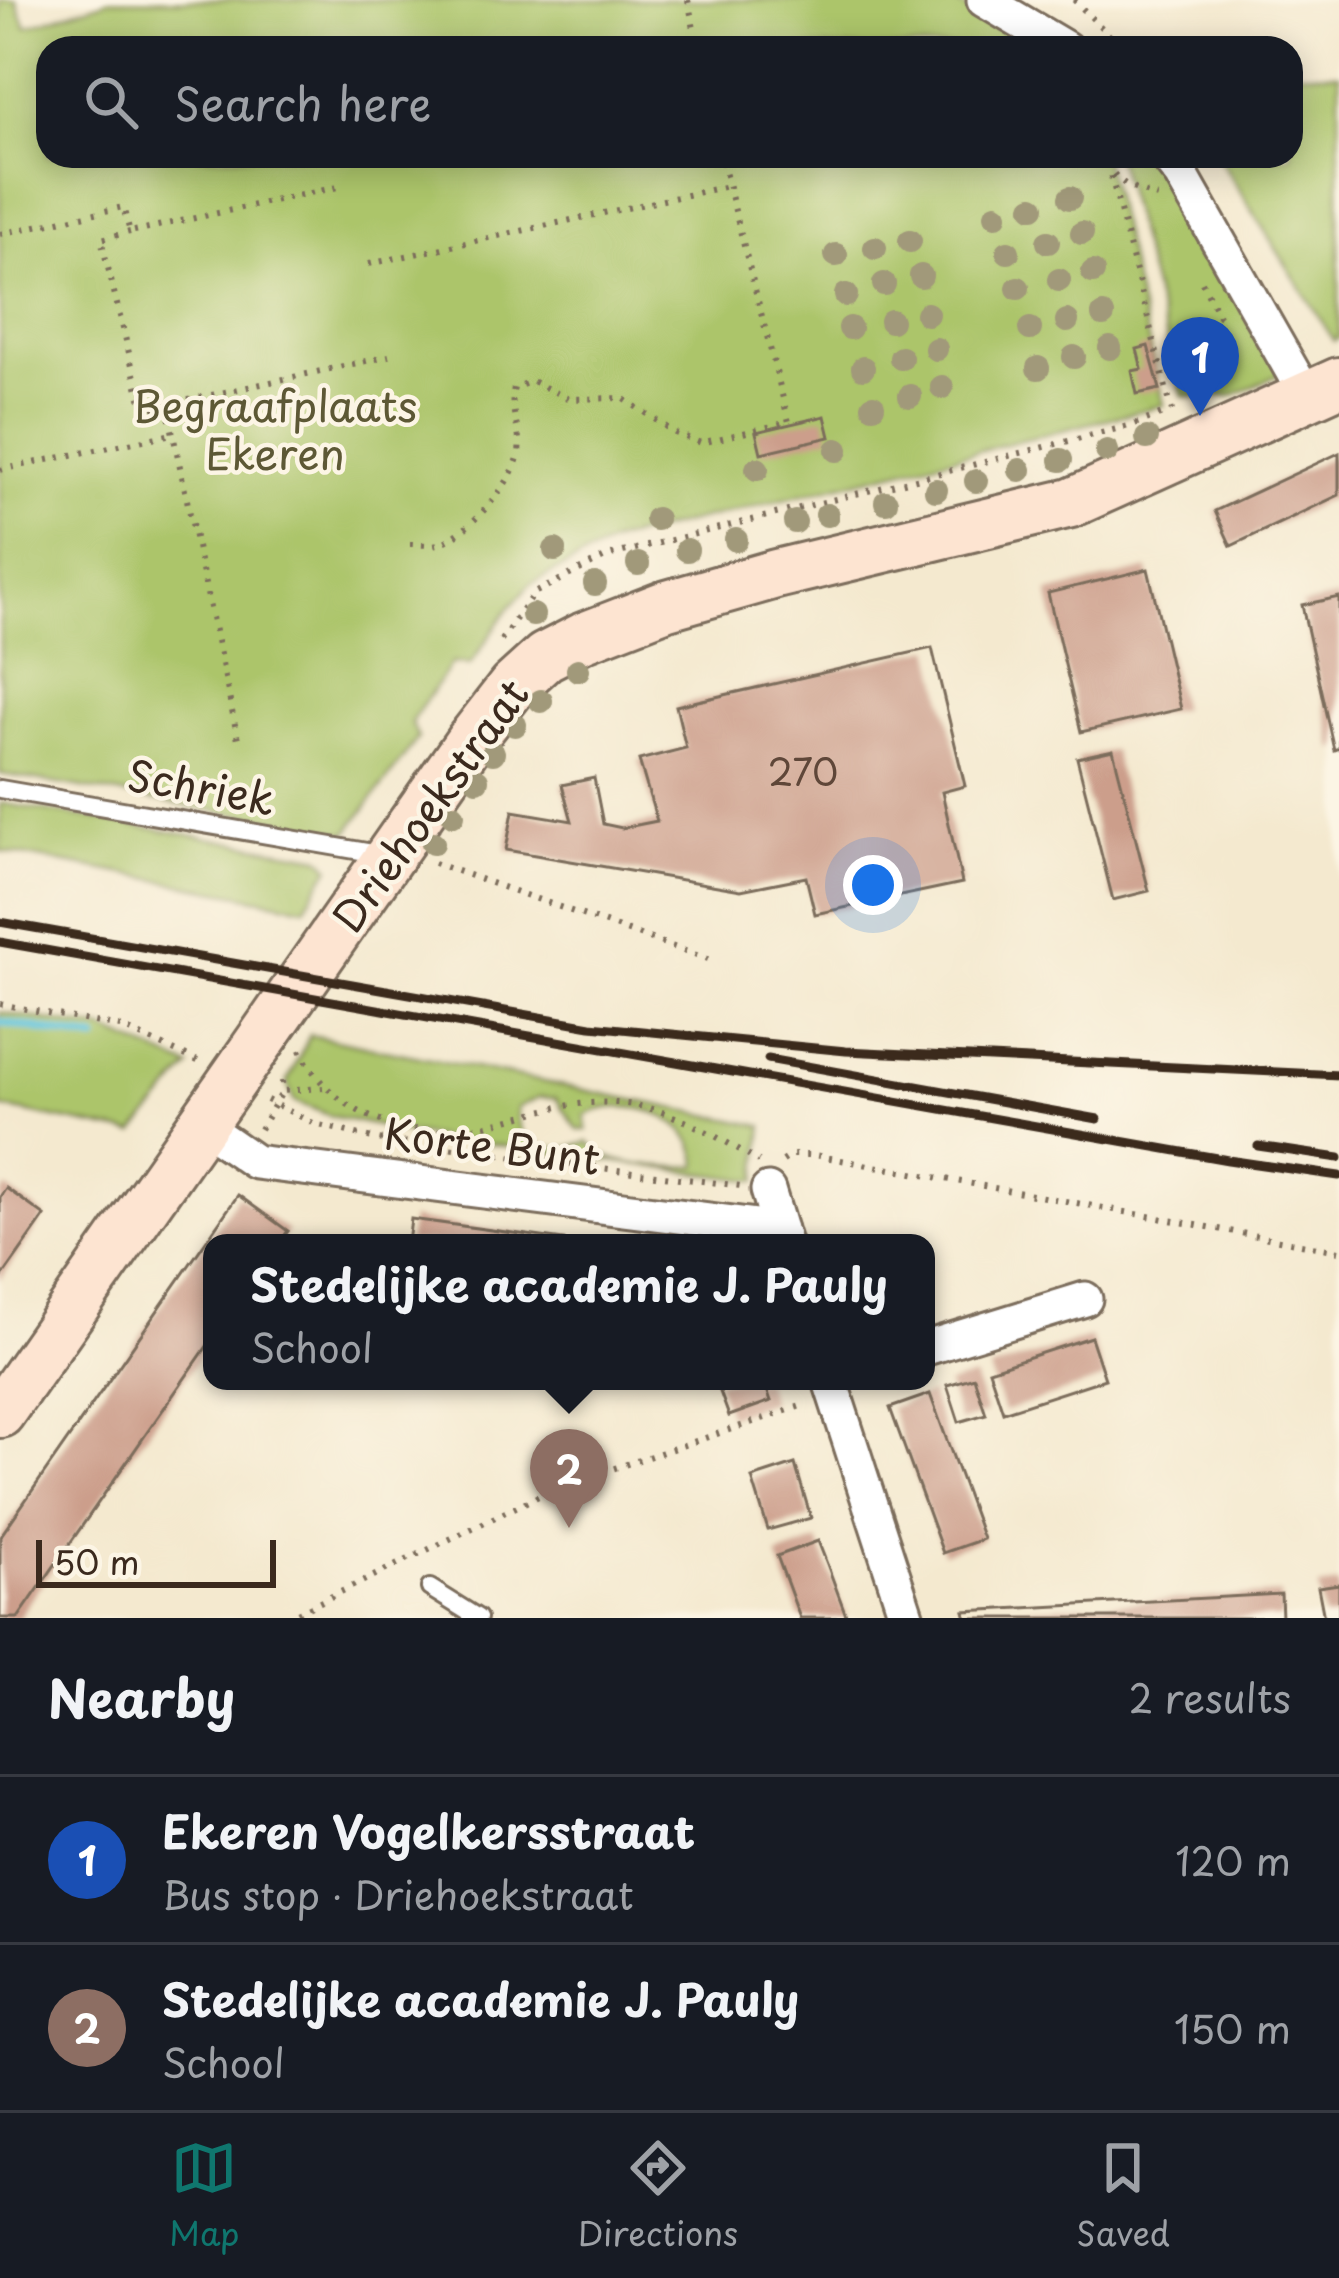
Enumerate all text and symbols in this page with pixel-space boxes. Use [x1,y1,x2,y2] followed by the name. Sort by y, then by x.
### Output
[36,36,1303,168] search box
[174,68,431,136] text: Search here
[78,69,144,135] icon: search
[1161,317,1239,416] pin: 1
[133,373,417,484] park label: Begraafplaats Ekeren
[315,665,542,944] street label: Driehoekstraat
[123,742,280,829] street label: Schriek
[768,744,838,798] house number: 270
[843,855,903,915] your location
[381,1100,604,1189] street label: Korte Bunt
[203,1234,935,1390] popup
[250,1249,888,1317] text: Stedelijke academie J. Pauly
[250,1317,373,1376] text: School
[530,1429,608,1528] pin: 2
[36,1534,276,1587] scale bar
[54,1536,140,1586] text: 50 m
[48,1658,235,1735] text: Nearby
[1129,1667,1291,1726] text: 2 results
[162,1796,695,1864] text: Ekeren Vogelkersstraat
[78,1830,96,1889] text: 1
[1175,1830,1291,1889] text: 120 m
[162,1864,634,1923] text: Bus stop · Driehoekstraat
[162,1964,799,2032] text: Stedelijke academie J. Pauly
[73,1998,101,2057] text: 2
[1174,1998,1291,2057] text: 150 m
[162,2032,285,2091] text: School
[169,2135,240,2257] tab: Map
[578,2135,738,2257] tab: Directions
[1076,2135,1170,2257] tab: Saved

